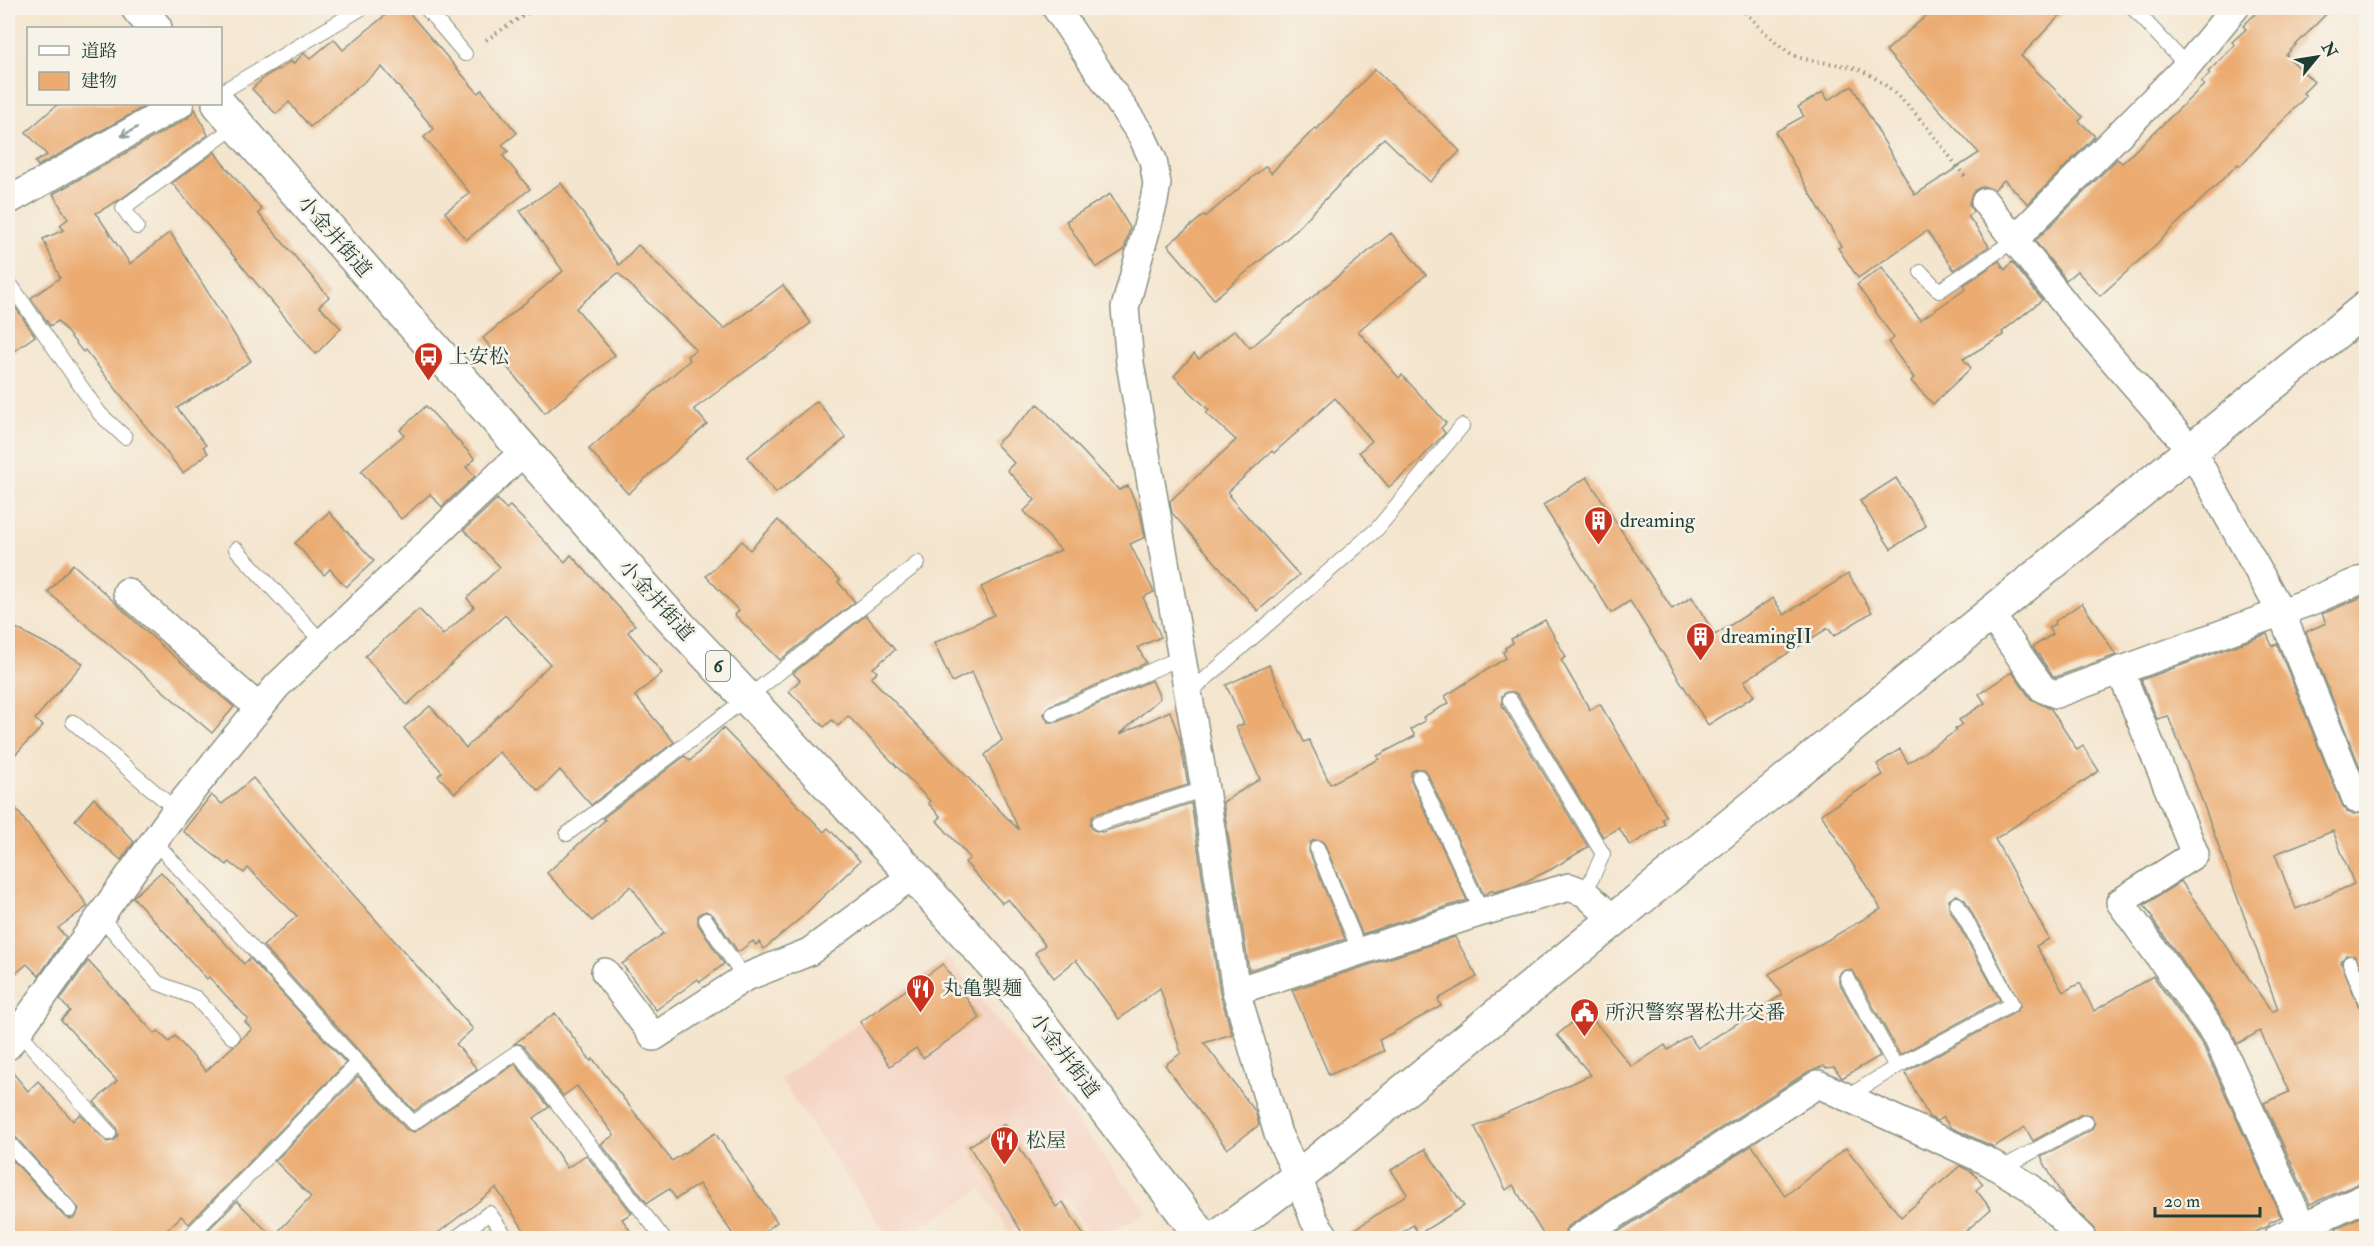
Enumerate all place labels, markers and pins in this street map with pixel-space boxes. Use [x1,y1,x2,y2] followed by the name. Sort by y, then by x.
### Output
[412,340,444,382] bus stop icon: 上安松
[449,344,509,369] place label: 上安松
[1583,504,1615,546] building icon: dreaming
[1620,508,1696,533] place label: dreaming
[1684,620,1716,662] building icon: dreamingII
[1721,624,1812,649] place label: dreamingII
[905,972,937,1014] restaurant icon: 丸亀製麺
[942,976,1022,1001] place label: 丸亀製麺
[1568,996,1600,1038] public building icon: 所沢警察署松井交番
[1605,1000,1785,1025] place label: 所沢警察署松井交番
[989,1124,1021,1166] restaurant icon: 松屋
[1026,1128,1066,1153] place label: 松屋

